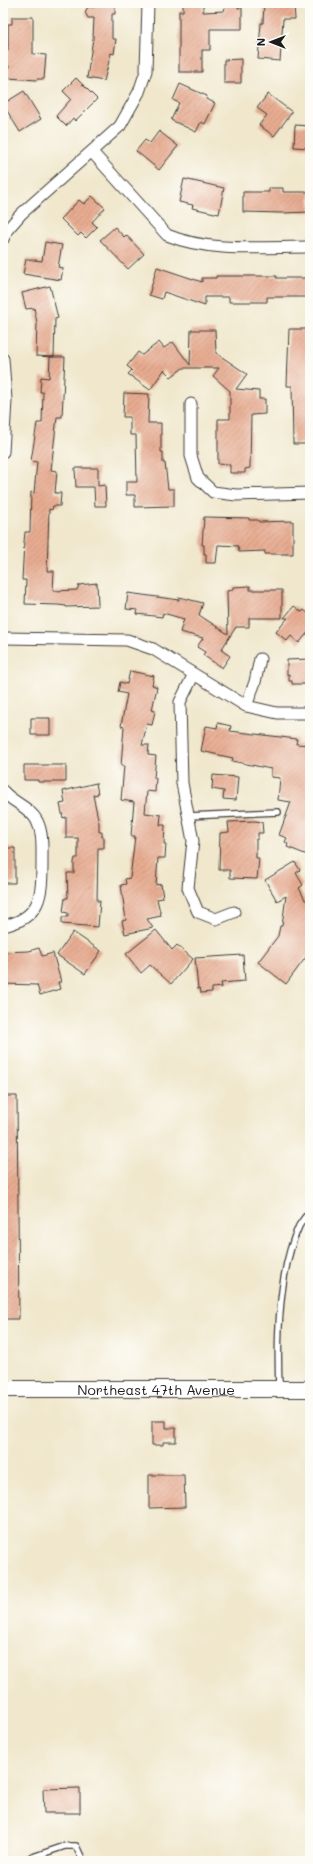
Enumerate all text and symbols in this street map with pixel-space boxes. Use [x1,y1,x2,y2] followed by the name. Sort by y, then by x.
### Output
[251,22,291,62] north arrow
[253,38,268,46] text: N
[77,1380,235,1399] street label: Northeast 47th Avenue

